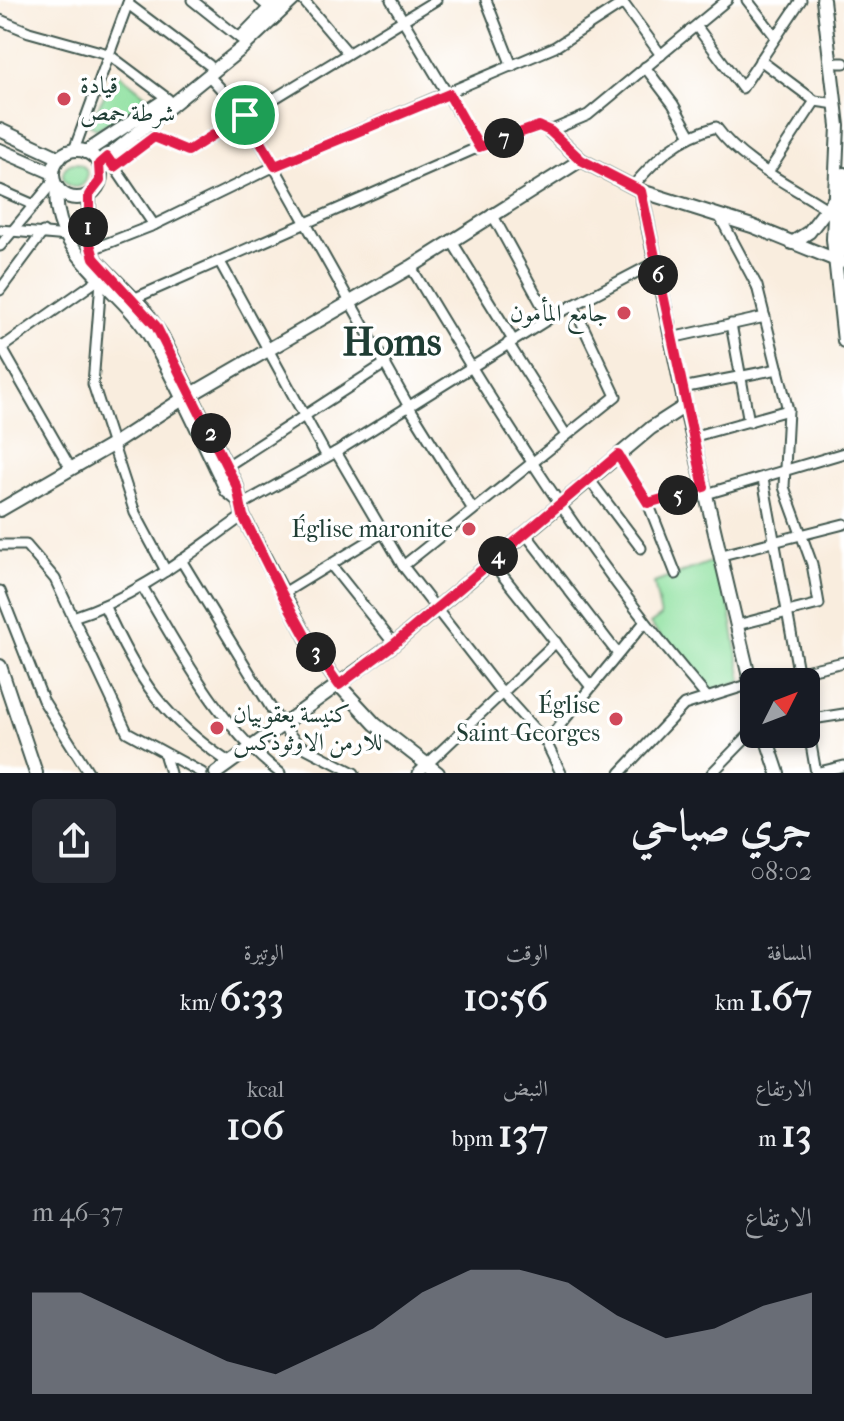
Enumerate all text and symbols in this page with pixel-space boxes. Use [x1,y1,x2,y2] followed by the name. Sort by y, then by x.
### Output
[80,71,175,129] place label: قيادة شرطة حمص
[211,81,279,149] pin
[55,90,73,108] marker: قيادة شرطة حمص
[223,93,267,137] icon: arrive
[484,118,524,158] pin: 7
[499,125,509,151] text: 7
[68,207,108,247] pin: 1
[84,214,92,240] text: 1
[638,255,678,295] pin: 6
[652,262,664,288] text: 6
[510,296,608,335] place label: جامع المأمون
[615,304,633,322] marker: جامع المأمون
[342,319,442,365] district label: Homs
[191,413,231,453] pin: 2
[205,420,217,446] text: 2
[658,475,698,515] pin: 5
[673,482,683,508] text: 5
[291,514,453,543] place label: Église maronite
[460,520,478,538] marker: Église maronite
[478,536,518,576] pin: 4
[492,543,505,569] text: 4
[296,632,336,672] pin: 3
[311,639,321,665] text: 3
[740,668,820,748] north arrow
[740,668,820,748] map controls
[456,690,600,747] place label: Église Saint-Georges
[233,700,383,758] place label: كنيسة يعقوبيان للارمن الاوثوذكس
[607,710,625,728] marker: Église Saint-Georges
[208,719,226,737] marker: كنيسة يعقوبيان للارمن الاوثوذكس
[32,799,116,883] button: share
[631,800,812,851] text: جري صباحي
[751,856,812,887] text: 08:02
[243,940,284,966] text: الوتيرة
[506,940,548,966] text: الوقت
[767,940,812,966] text: المسافة
[220,974,284,1020] text: 6:33
[463,974,548,1020] text: 10:56
[749,974,812,1020] text: 1.67
[180,990,220,1016] text: /km
[715,990,749,1016] text: km
[503,1076,548,1102] text: النبض
[755,1076,812,1102] text: الارتفاع
[247,1077,284,1103] text: kcal
[226,1103,284,1149] text: 106
[498,1110,548,1156] text: 137
[781,1110,812,1156] text: 13
[452,1126,498,1152] text: bpm
[758,1126,781,1152] text: m
[32,1197,123,1228] text: 37–46 m
[745,1202,812,1233] text: الارتفاع

